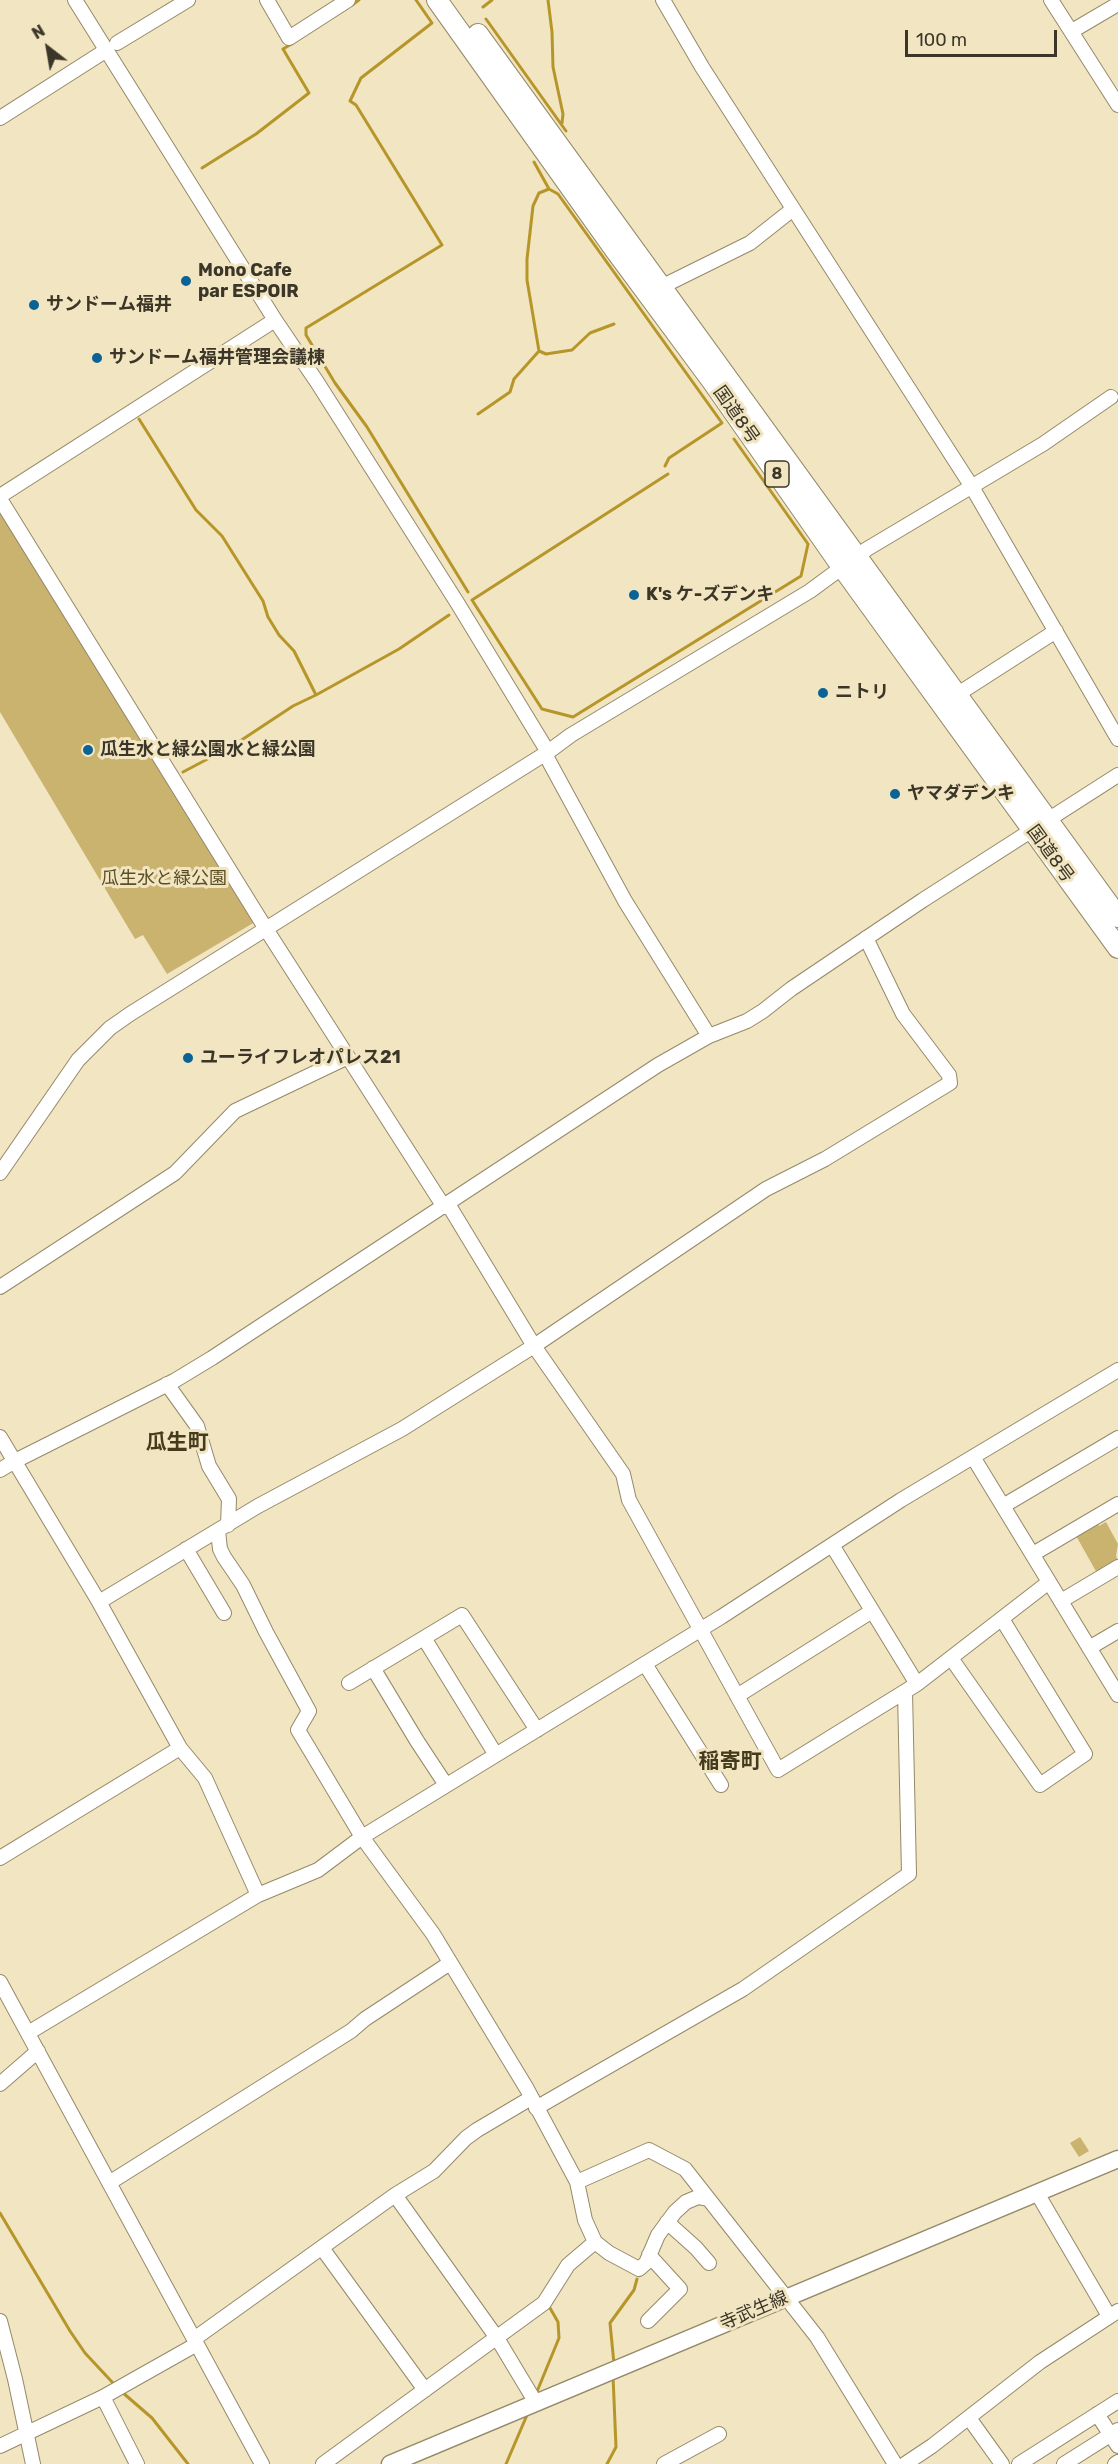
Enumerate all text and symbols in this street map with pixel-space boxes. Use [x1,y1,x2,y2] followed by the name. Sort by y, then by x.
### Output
[18,18,78,78] north arrow
[908,18,1060,56] scale bar
[29,21,48,43] text: N
[916,29,967,51] text: 100 m
[198,260,299,302] place label: Mono Cafe par ESPOIR
[179,274,193,288] marker: Mono Cafe par ESPOIR
[46,294,172,316] place label: サンドーム福井
[27,298,41,312] marker: サンドーム福井
[109,347,325,369] place label: サンドーム福井管理会議棟
[90,351,104,365] marker: サンドーム福井管理会議棟
[708,382,764,448] street label: 国道8号
[765,461,789,487] road number: 8
[646,584,774,606] place label: K's ケ-ズデンキ
[627,588,641,602] marker: K's ケ-ズデンキ
[835,682,889,704] place label: ニトリ
[816,686,830,700] marker: ニトリ
[100,739,316,761] place label: 瓜生水と緑公園水と緑公園
[81,743,95,757] marker: 瓜生水と緑公園水と緑公園
[907,783,1015,805] place label: ヤマダデンキ
[888,787,902,801] marker: ヤマダデンキ
[1022,821,1078,887] street label: 国道8号
[101,868,227,890] park label: 瓜生水と緑公園
[200,1047,401,1069] place label: ユーライフレオパレス21
[181,1051,195,1065] marker: ユーライフレオパレス21
[146,1430,208,1456] district label: 瓜生町
[699,1749,761,1775] district label: 稲寄町
[717,2287,791,2335] street label: 寺武生線

